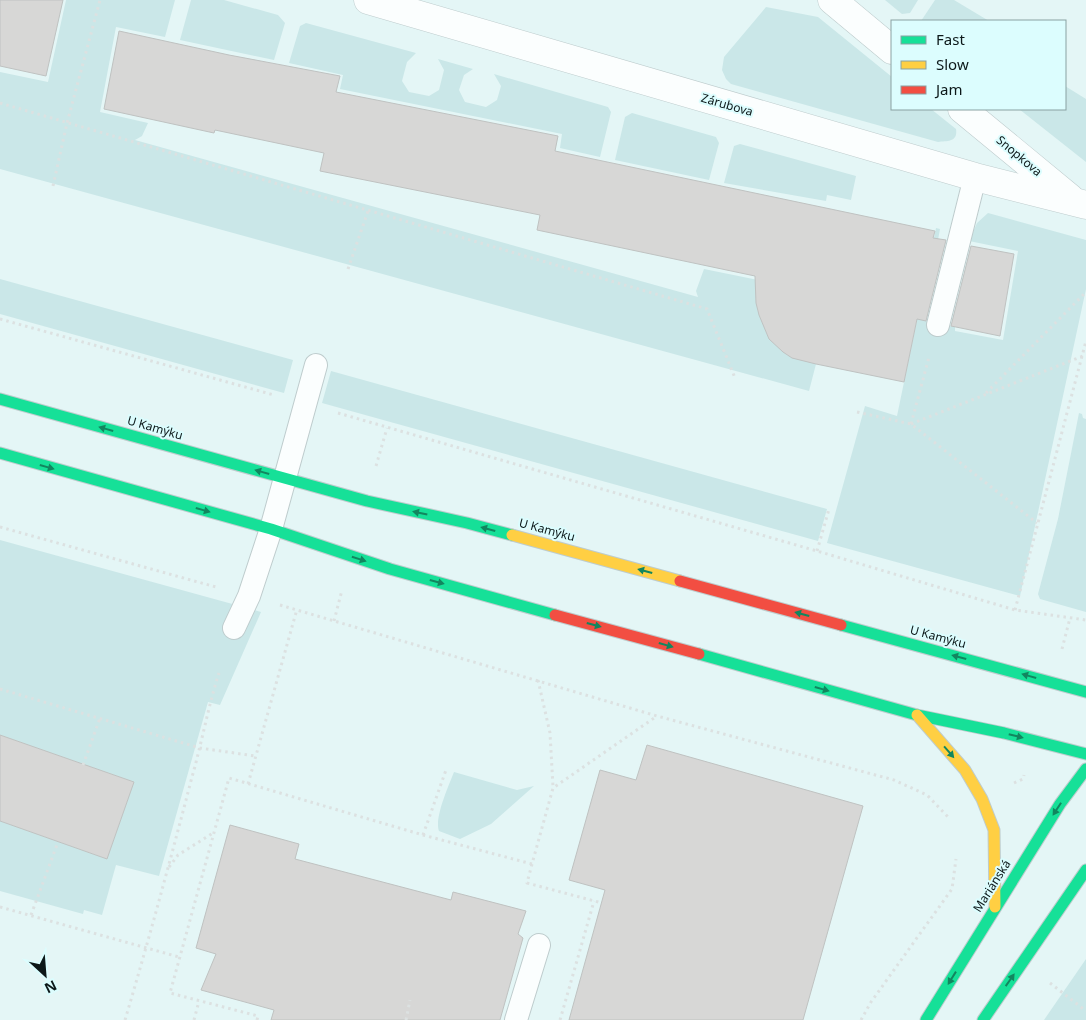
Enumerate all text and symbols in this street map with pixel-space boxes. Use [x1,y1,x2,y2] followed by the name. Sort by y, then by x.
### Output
[891,20,1066,110] legend
[936,29,965,49] text: Fast
[936,54,969,74] text: Slow
[934,79,963,99] text: Jam
[699,89,755,120] street label: Zárubova
[993,131,1046,180] street label: Snopkova
[125,411,185,444] street label: U Kamýku
[98,424,113,432] one-way arrow
[40,463,55,471] one-way arrow
[255,468,270,476] one-way arrow
[196,507,211,515] one-way arrow
[412,509,427,517] one-way arrow
[517,514,577,545] street label: U Kamýku
[481,524,496,532] one-way arrow
[351,555,366,563] one-way arrow
[637,567,652,575] one-way arrow
[430,578,445,586] one-way arrow
[794,610,809,618] one-way arrow
[587,621,602,629] one-way arrow
[908,621,968,652] street label: U Kamýku
[659,641,674,649] one-way arrow
[951,652,966,660] one-way arrow
[1022,672,1037,680] one-way arrow
[815,685,830,693] one-way arrow
[1008,732,1023,740] one-way arrow
[943,745,954,758] one-way arrow
[1052,802,1062,815] one-way arrow
[969,856,1014,915] street label: Mariánská
[20,950,70,1000] north arrow
[947,972,956,985] one-way arrow
[1005,973,1015,987] one-way arrow
[42,976,60,998] text: N

